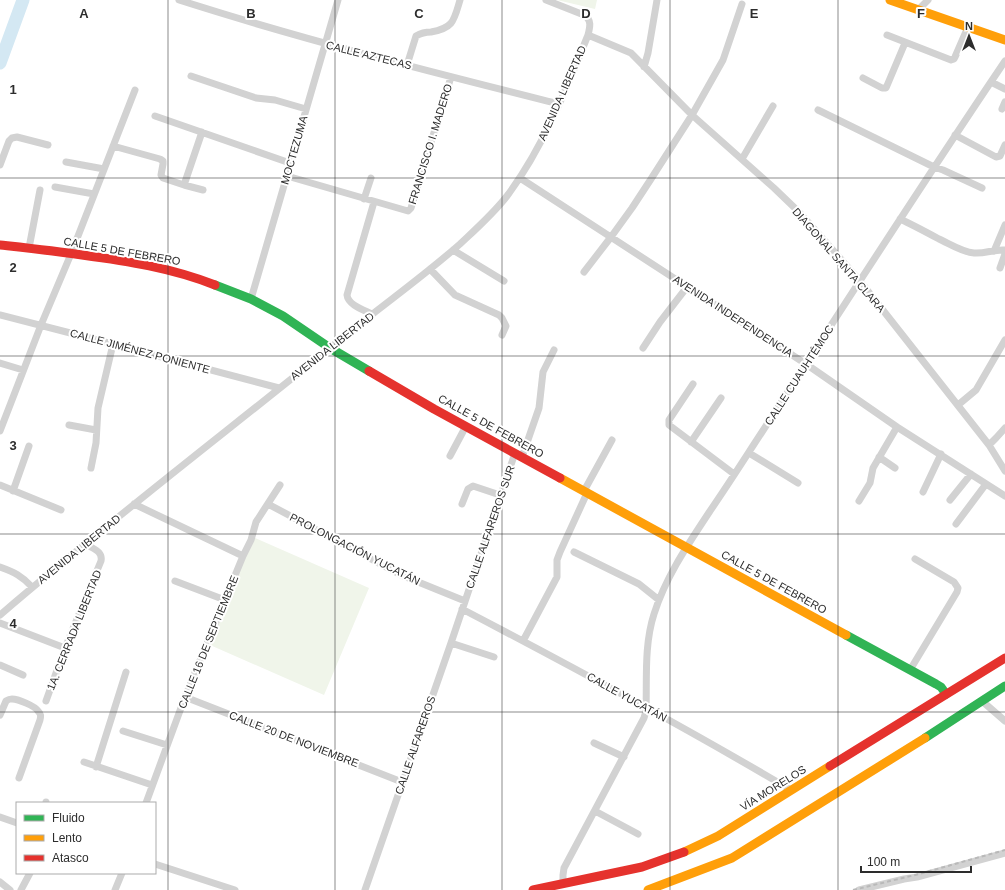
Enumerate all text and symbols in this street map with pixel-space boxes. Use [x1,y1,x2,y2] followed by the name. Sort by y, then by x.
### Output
[79,6,89,21] text: A
[246,6,256,21] text: B
[414,6,424,21] text: C
[581,6,591,21] text: D
[750,6,759,21] text: E
[917,6,925,21] text: F
[949,16,989,56] north arrow
[965,20,973,32] text: N
[325,39,413,71] street label: CALLE AZTECAS
[536,44,588,142] street label: AVENIDA LIBERTAD
[9,82,17,97] text: 1
[406,82,454,206] street label: FRANCISCO I. MADERO
[278,114,310,186] street label: MOCTEZUMA
[790,205,888,315] street label: DIAGONAL SANTA CLARA
[63,235,182,267] street label: CALLE 5 DE FEBRERO
[9,260,17,275] text: 2
[671,273,796,360] street label: AVENIDA INDEPENDENCIA
[288,310,376,382] street label: AVENIDA LIBERTAD
[762,323,836,427] street label: CALLE CUAUHTÉMOC
[69,327,211,375] street label: CALLE JIMÉNEZ PONIENTE
[436,392,546,460] street label: CALLE 5 DE FEBRERO
[9,438,17,453] text: 3
[463,464,517,590] street label: CALLE ALFAREROS SUR
[288,511,422,587] street label: PROLONGACIÓN YUCATÁN
[35,512,123,586] street label: AVENIDA LIBERTAD
[719,548,829,616] street label: CALLE 5 DE FEBRERO
[44,568,104,692] street label: 1A. CERRADA LIBERTAD
[176,574,240,710] street label: CALLE 16 DE SEPTIEMBRE
[9,616,17,631] text: 4
[585,670,669,724] street label: CALLE YUCATÁN
[393,694,437,796] street label: CALLE ALFAREROS
[228,709,360,769] street label: CALLE 20 DE NOVIEMBRE
[738,763,808,813] street label: VÍA MORELOS
[16,802,156,874] legend
[52,811,85,825] text: Fluido
[52,831,82,845] text: Lento
[861,848,971,874] scale bar
[52,851,89,865] text: Atasco
[867,855,900,869] text: 100 m

